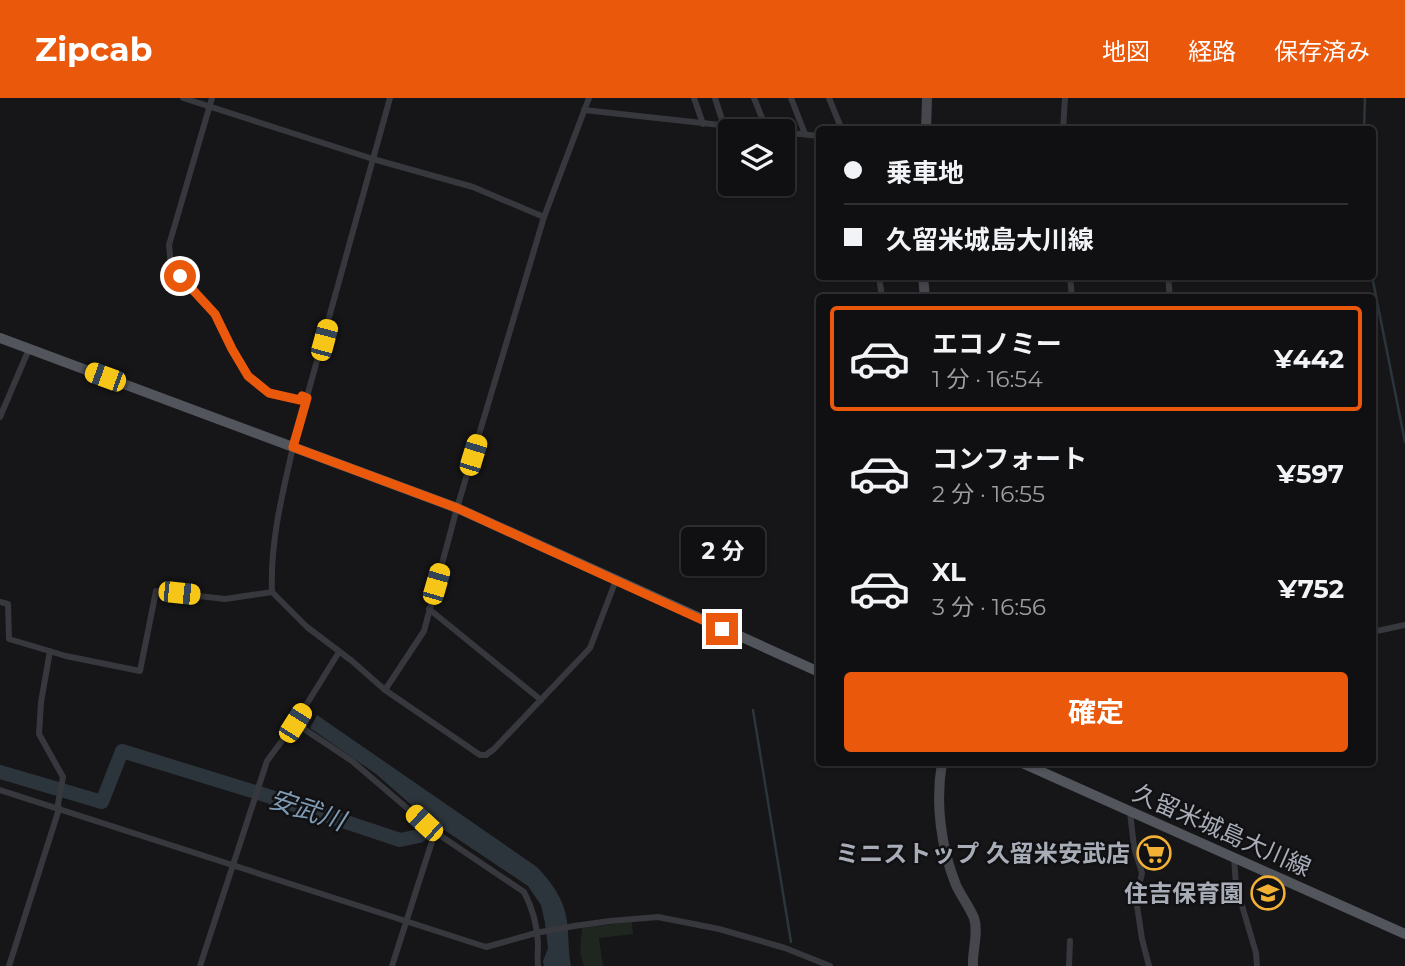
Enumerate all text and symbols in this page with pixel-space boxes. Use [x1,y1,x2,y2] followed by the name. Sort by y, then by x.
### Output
[35,29,152,69] text: Zipcab
[1102,37,1150,66] text: 地図
[1188,37,1236,66] text: 経路
[1274,37,1370,66] text: 保存済み
[718,119,795,196] map controls
[718,119,795,196] button: layers
[886,157,964,189] text: 乗車地
[886,224,1094,256] text: 久留米城島大川線
[164,260,196,292] route start
[309,317,340,363] car
[848,327,911,390] icon: car
[932,328,1062,360] text: エコノミー
[1274,343,1344,375] text: ¥442
[82,360,129,394] car
[932,365,1043,393] text: 1 分 · 16:54
[457,432,490,478] car
[848,442,911,505] icon: car
[932,443,1087,475] text: コンフォート
[1277,458,1344,490] text: ¥597
[932,480,1045,508] text: 2 分 · 16:55
[680,528,764,576] callout: 2 分
[701,537,745,565] text: 2 分
[932,556,966,588] text: XL
[848,557,911,620] icon: car
[421,561,452,607] car
[1278,573,1344,605] text: ¥752
[158,580,201,606] car
[932,593,1046,621] text: 3 分 · 16:56
[706,613,738,645] route end
[844,672,1348,752] button: 確定
[275,700,316,746] car
[1128,778,1316,882] street label: 久留米城島大川線
[265,783,352,838] water label: 安武川
[402,801,447,845] car
[1135,834,1173,872] supermarket icon: ミニストップ 久留米安武店
[835,839,1130,868] place label: ミニストップ 久留米安武店
[1249,874,1287,912] school or university icon: 住吉保育園
[1124,879,1244,908] place label: 住吉保育園

